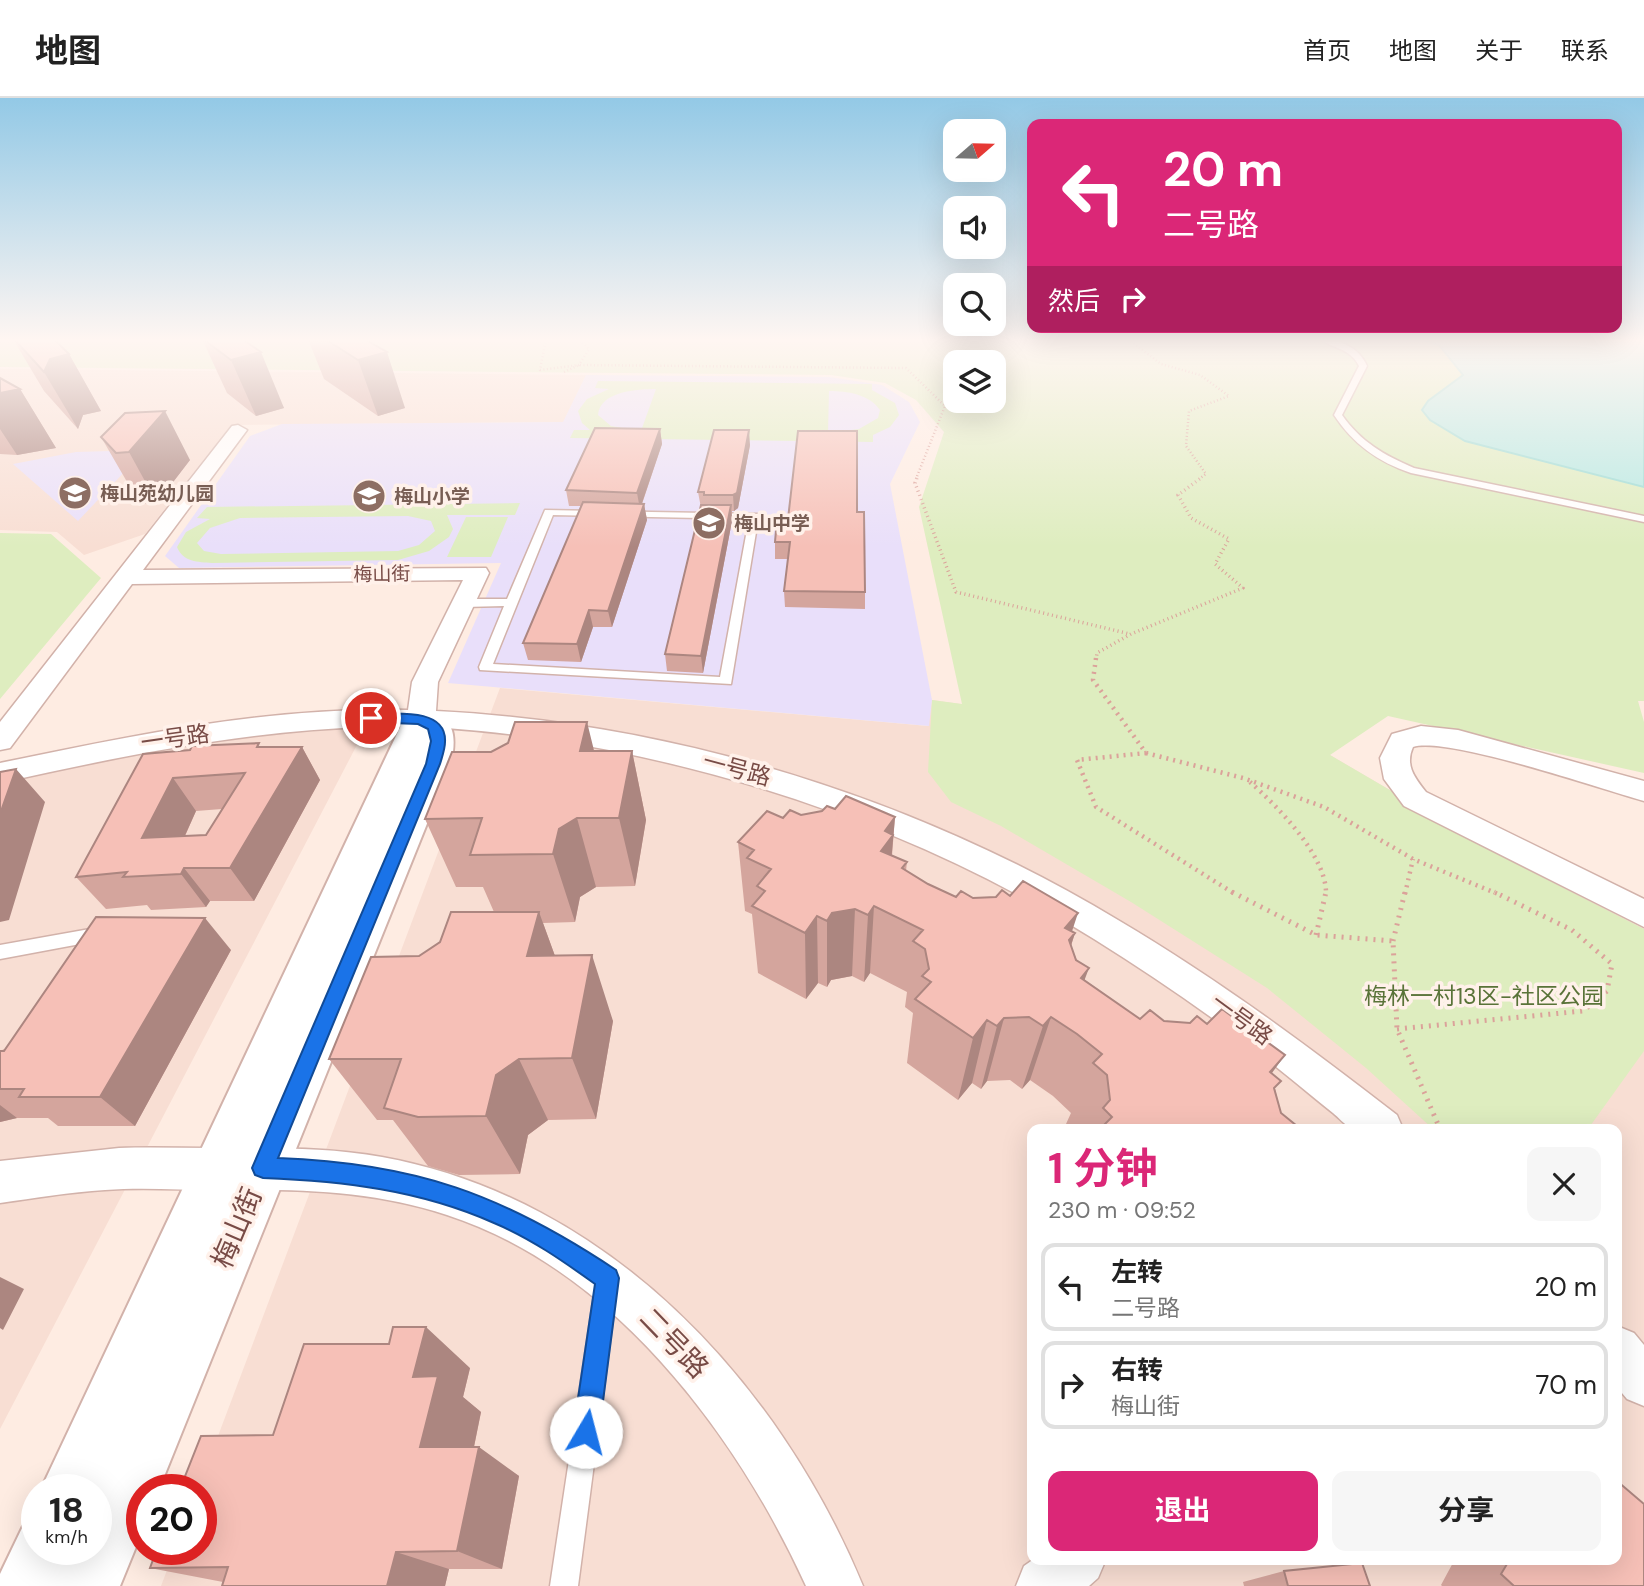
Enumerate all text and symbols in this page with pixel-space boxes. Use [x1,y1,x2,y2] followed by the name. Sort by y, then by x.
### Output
[35,29,101,72] text: 地图
[1303,35,1351,66] text: 首页
[1389,35,1437,66] text: 地图
[1475,35,1523,66] text: 关于
[1561,35,1609,66] text: 联系
[943,119,1006,182] north arrow
[943,119,1006,413] map controls
[1163,137,1283,201] text: 20 m
[1048,147,1139,238] icon: left
[943,196,1006,259] button: sound
[1163,204,1259,246] text: 二号路
[943,273,1006,336] button: search
[1114,280,1152,318] icon: right
[1048,284,1100,318] text: 然后
[943,350,1006,413] button: layers
[56,474,94,512] school or university icon: 梅山苑幼儿园
[350,477,388,515] school or university icon: 梅山小学
[100,481,214,506] place label: 梅山苑幼儿园
[394,484,470,509] place label: 梅山小学
[690,504,728,542] school or university icon: 梅山中学
[734,511,810,536] place label: 梅山中学
[353,561,411,587] street label: 梅山街
[341,688,401,748] pin
[352,699,390,737] icon: arrive
[139,718,211,758] street label: 一号路
[700,746,774,792] street label: 一号路
[1364,981,1604,1011] park label: 梅林一村13区-社区公园
[1205,987,1279,1051] street label: 一号路
[1048,1141,1157,1196] text: 1 分钟
[1527,1147,1601,1221] button: close
[204,1182,270,1274] street label: 梅山街
[1048,1195,1196,1225] text: 230 m · 09:52
[1111,1255,1163,1289] text: 左转
[1052,1268,1090,1306] icon: left
[1534,1270,1597,1304] text: 20 m
[1111,1293,1180,1323] text: 二号路
[632,1300,716,1386] street label: 二号路
[1111,1353,1163,1387] text: 右转
[1052,1366,1090,1404] icon: right
[1536,1368,1597,1402] text: 70 m
[1111,1391,1180,1421] text: 梅山街
[549,1395,623,1469] position arrow
[1048,1471,1318,1551] button: 退出
[1332,1471,1601,1551] button: 分享
[126,1474,217,1565] speed limit sign: 20
[49,1487,84,1533] text: 18
[45,1525,88,1549] text: km/h

